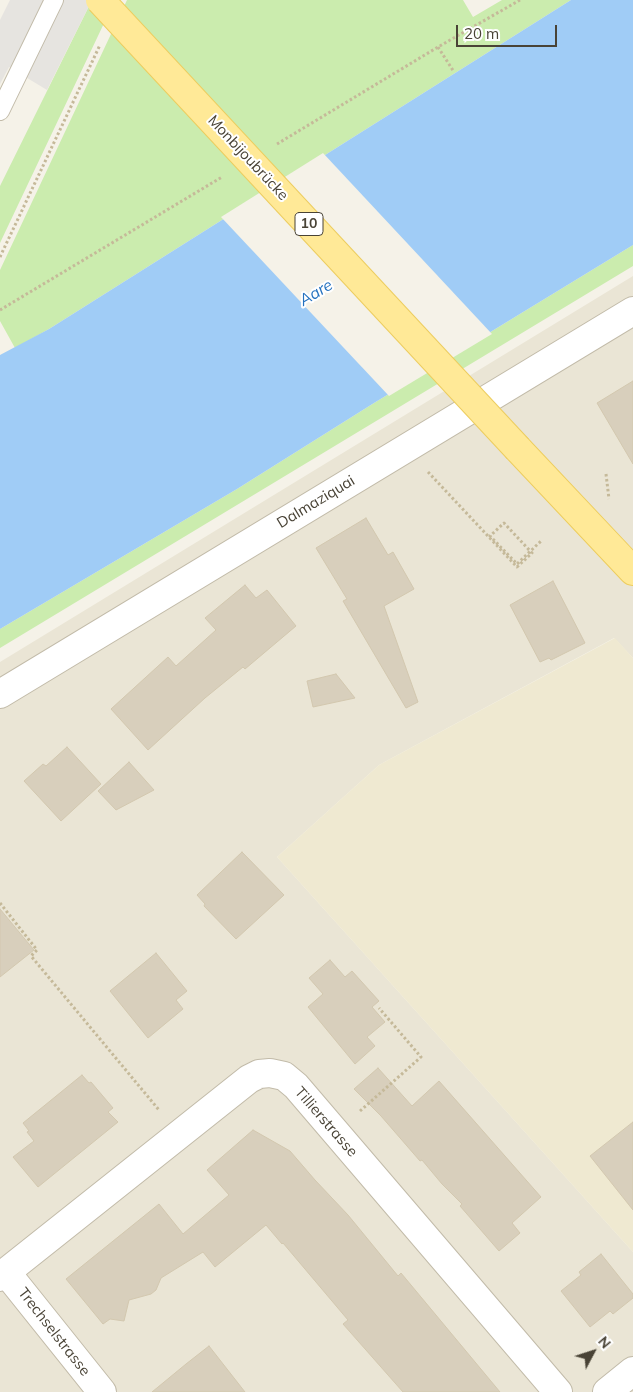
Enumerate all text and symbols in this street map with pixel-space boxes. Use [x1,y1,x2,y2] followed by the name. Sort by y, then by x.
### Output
[458,15,559,47] scale bar
[464,24,499,43] text: 20 m
[204,112,292,204] street label: Monbijoubrücke
[295,212,323,235] road number: 10
[296,276,336,310] water label: Aare
[274,472,358,532] street label: Dalmaziquai
[291,1083,361,1161] street label: Tillierstrasse
[14,1284,94,1380] street label: Trechselstrasse
[568,1327,618,1377] north arrow
[594,1333,615,1352] text: N

